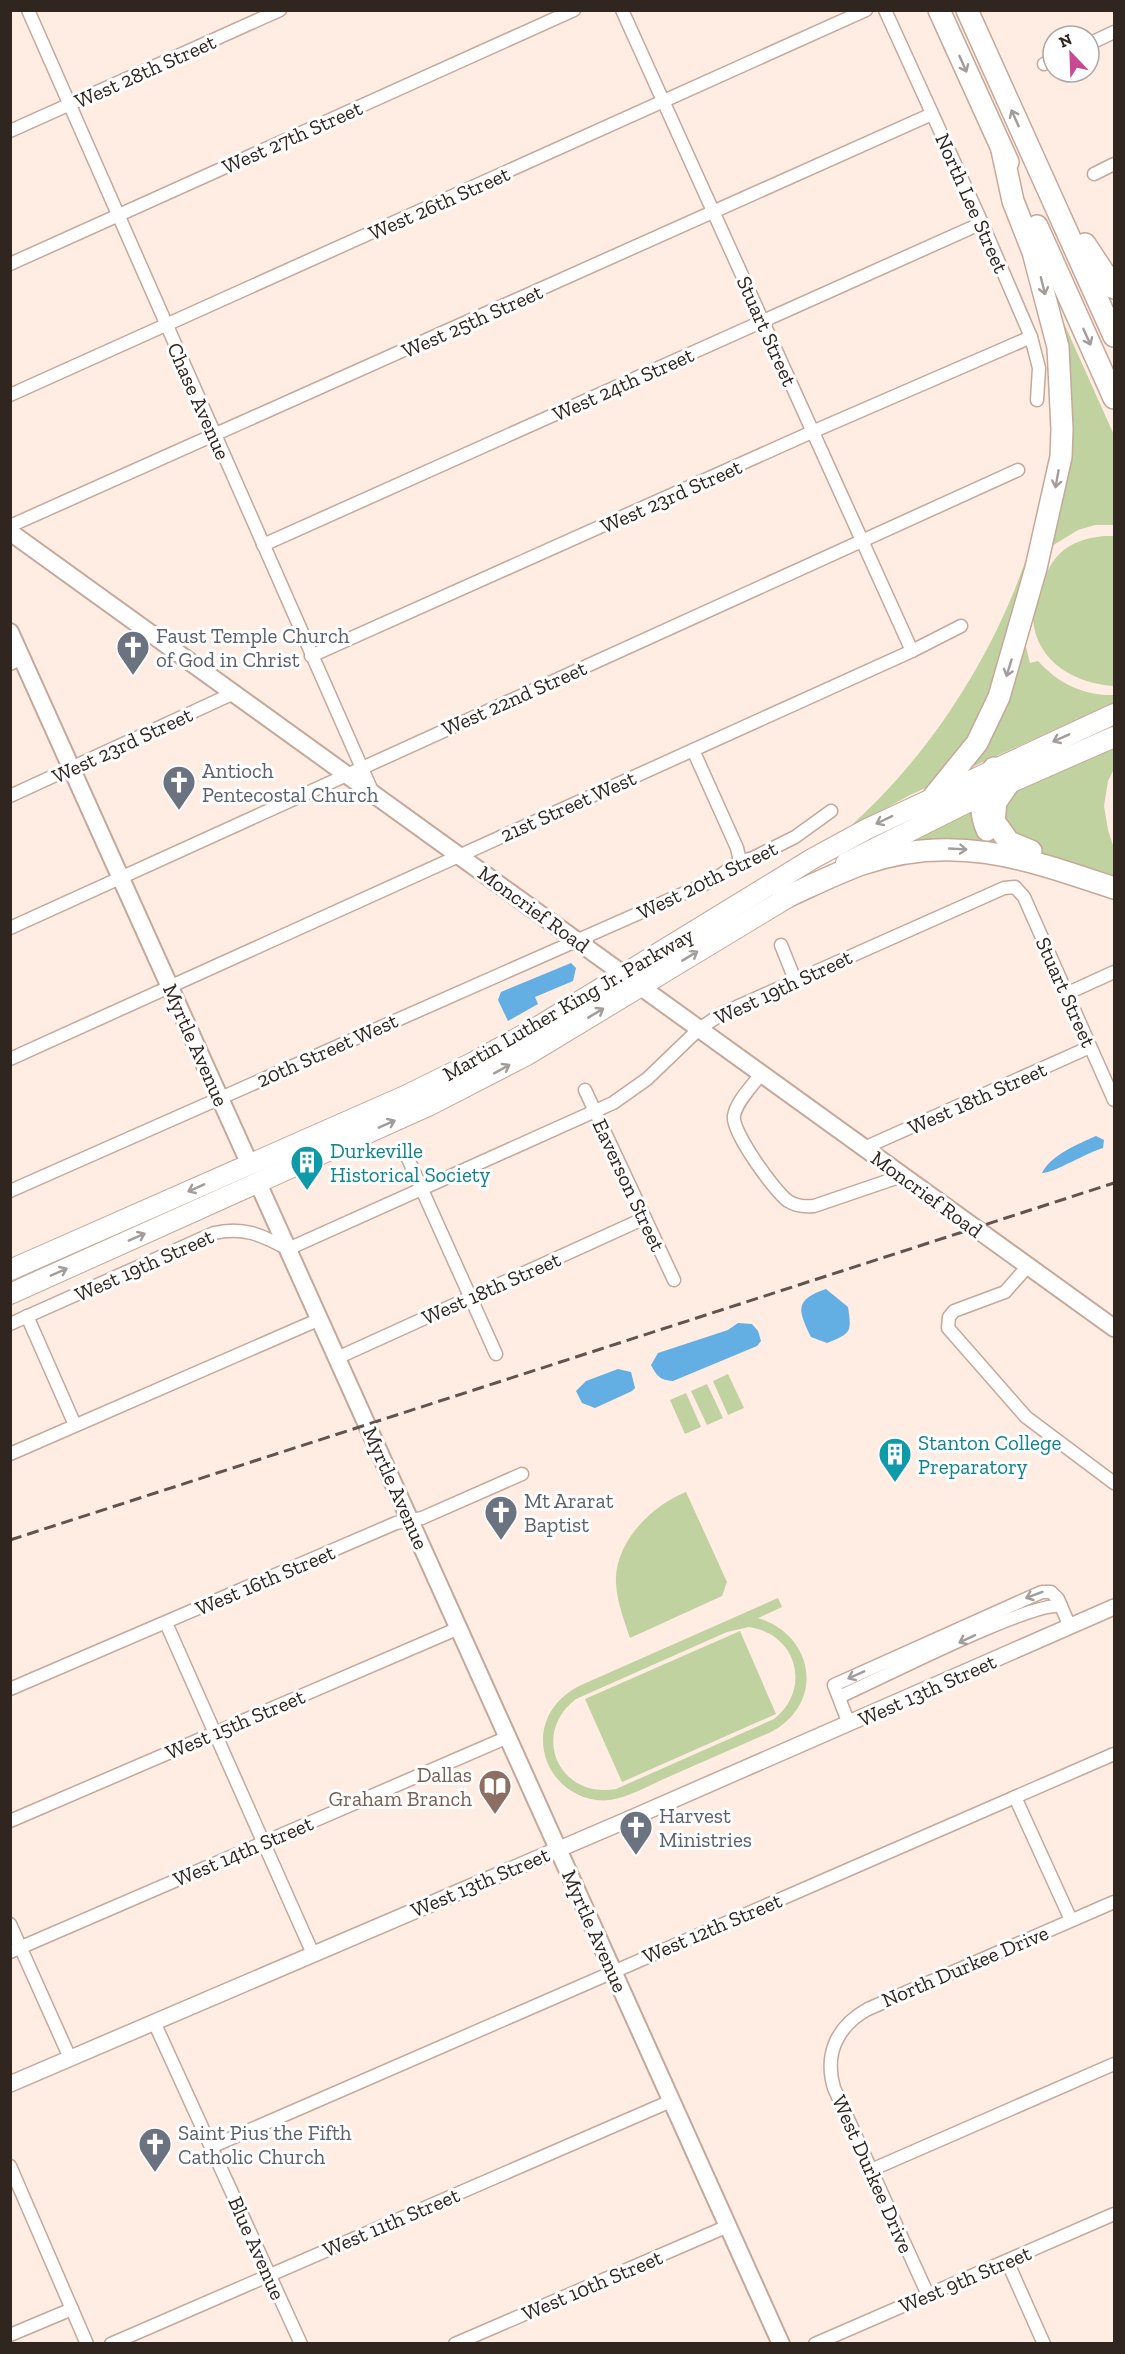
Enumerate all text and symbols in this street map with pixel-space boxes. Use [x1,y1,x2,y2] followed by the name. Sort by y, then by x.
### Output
[1041,24,1101,84] north arrow
[71,29,220,113] street label: West 28th Street
[1056,30,1075,52] text: N
[958,54,970,72] one-way arrow
[218,95,366,179] street label: West 27th Street
[1009,109,1021,127] one-way arrow
[930,129,1014,277] street label: North Lee Street
[365,161,514,245] street label: West 26th Street
[732,272,802,390] street label: Stuart Street
[1038,276,1049,295] one-way arrow
[398,279,546,363] street label: West 25th Street
[1082,328,1093,346] one-way arrow
[162,339,236,463] street label: Chase Avenue
[549,342,698,426] street label: West 24th Street
[597,454,746,538] street label: West 23rd Street
[1051,468,1062,488] one-way arrow
[156,623,350,672] place label: Faust Temple Church of God in Christ
[115,629,151,676] church icon: Faust Temple Church of God in Christ
[438,655,590,741] street label: West 22nd Street
[1003,658,1014,677] one-way arrow
[48,702,196,788] street label: West 23rd Street
[1053,733,1071,744] one-way arrow
[202,758,379,807] place label: Antioch Pentecostal Church
[161,764,197,811] church icon: Antioch Pentecostal Church
[496,765,640,847] street label: 21st Street West
[876,815,894,827] one-way arrow
[633,835,781,925] street label: West 20th Street
[947,843,967,854] one-way arrow
[473,860,595,958] street label: Moncrief Road
[438,922,698,1086] street label: Martin Luther King Jr. Parkway
[1031,933,1101,1051] street label: Stuart Street
[710,944,856,1030] street label: West 19th Street
[681,950,698,962] one-way arrow
[158,980,234,1110] street label: Myrtle Avenue
[587,1007,604,1019] one-way arrow
[253,1008,402,1092] street label: 20th Street West
[904,1056,1050,1140] street label: West 18th Street
[492,1063,510,1074] one-way arrow
[587,1115,671,1255] street label: Eaverson Street
[378,1118,396,1130] one-way arrow
[330,1138,491,1187] place label: Durkeville Historical Society
[289,1144,325,1191] building icon: Durkeville Historical Society
[866,1145,988,1243] street label: Moncrief Road
[187,1183,205,1194] one-way arrow
[71,1223,217,1307] street label: West 19th Street
[127,1231,145,1243] one-way arrow
[418,1246,564,1330] street label: West 18th Street
[50,1266,68,1277] one-way arrow
[358,1423,434,1553] street label: Myrtle Avenue
[918,1430,1061,1479] place label: Stanton College Preparatory
[877,1436,913,1483] building icon: Stanton College Preparatory
[524,1488,614,1537] place label: Mt Ararat Baptist
[483,1494,519,1541] church icon: Mt Ararat Baptist
[192,1539,339,1621] street label: West 16th Street
[1025,1591,1043,1602] one-way arrow
[959,1633,977,1645] one-way arrow
[854,1648,1000,1732] street label: West 13th Street
[847,1670,865,1682] one-way arrow
[162,1683,308,1765] street label: West 15th Street
[329,1762,472,1811] place label: Dallas Graham Branch
[477,1768,513,1815] library icon: Dallas Graham Branch
[659,1803,752,1852] place label: Harvest Ministries
[618,1809,654,1856] church icon: Harvest Ministries
[169,1810,317,1892] street label: West 14th Street
[407,1841,553,1922] street label: West 13th Street
[557,1866,633,1996] street label: Myrtle Avenue
[639,1887,785,1969] street label: West 12th Street
[878,1920,1052,2012] street label: North Durkee Drive
[827,2091,919,2257] street label: West Durkee Drive
[178,2120,352,2169] place label: Saint Pius the Fifth Catholic Church
[137,2126,173,2173] church icon: Saint Pius the Fifth Catholic Church
[319,2182,463,2262] street label: West 11th Street
[223,2192,291,2304] street label: Blue Avenue
[895,2240,1035,2318] street label: West 9th Street
[518,2244,666,2326] street label: West 10th Street

